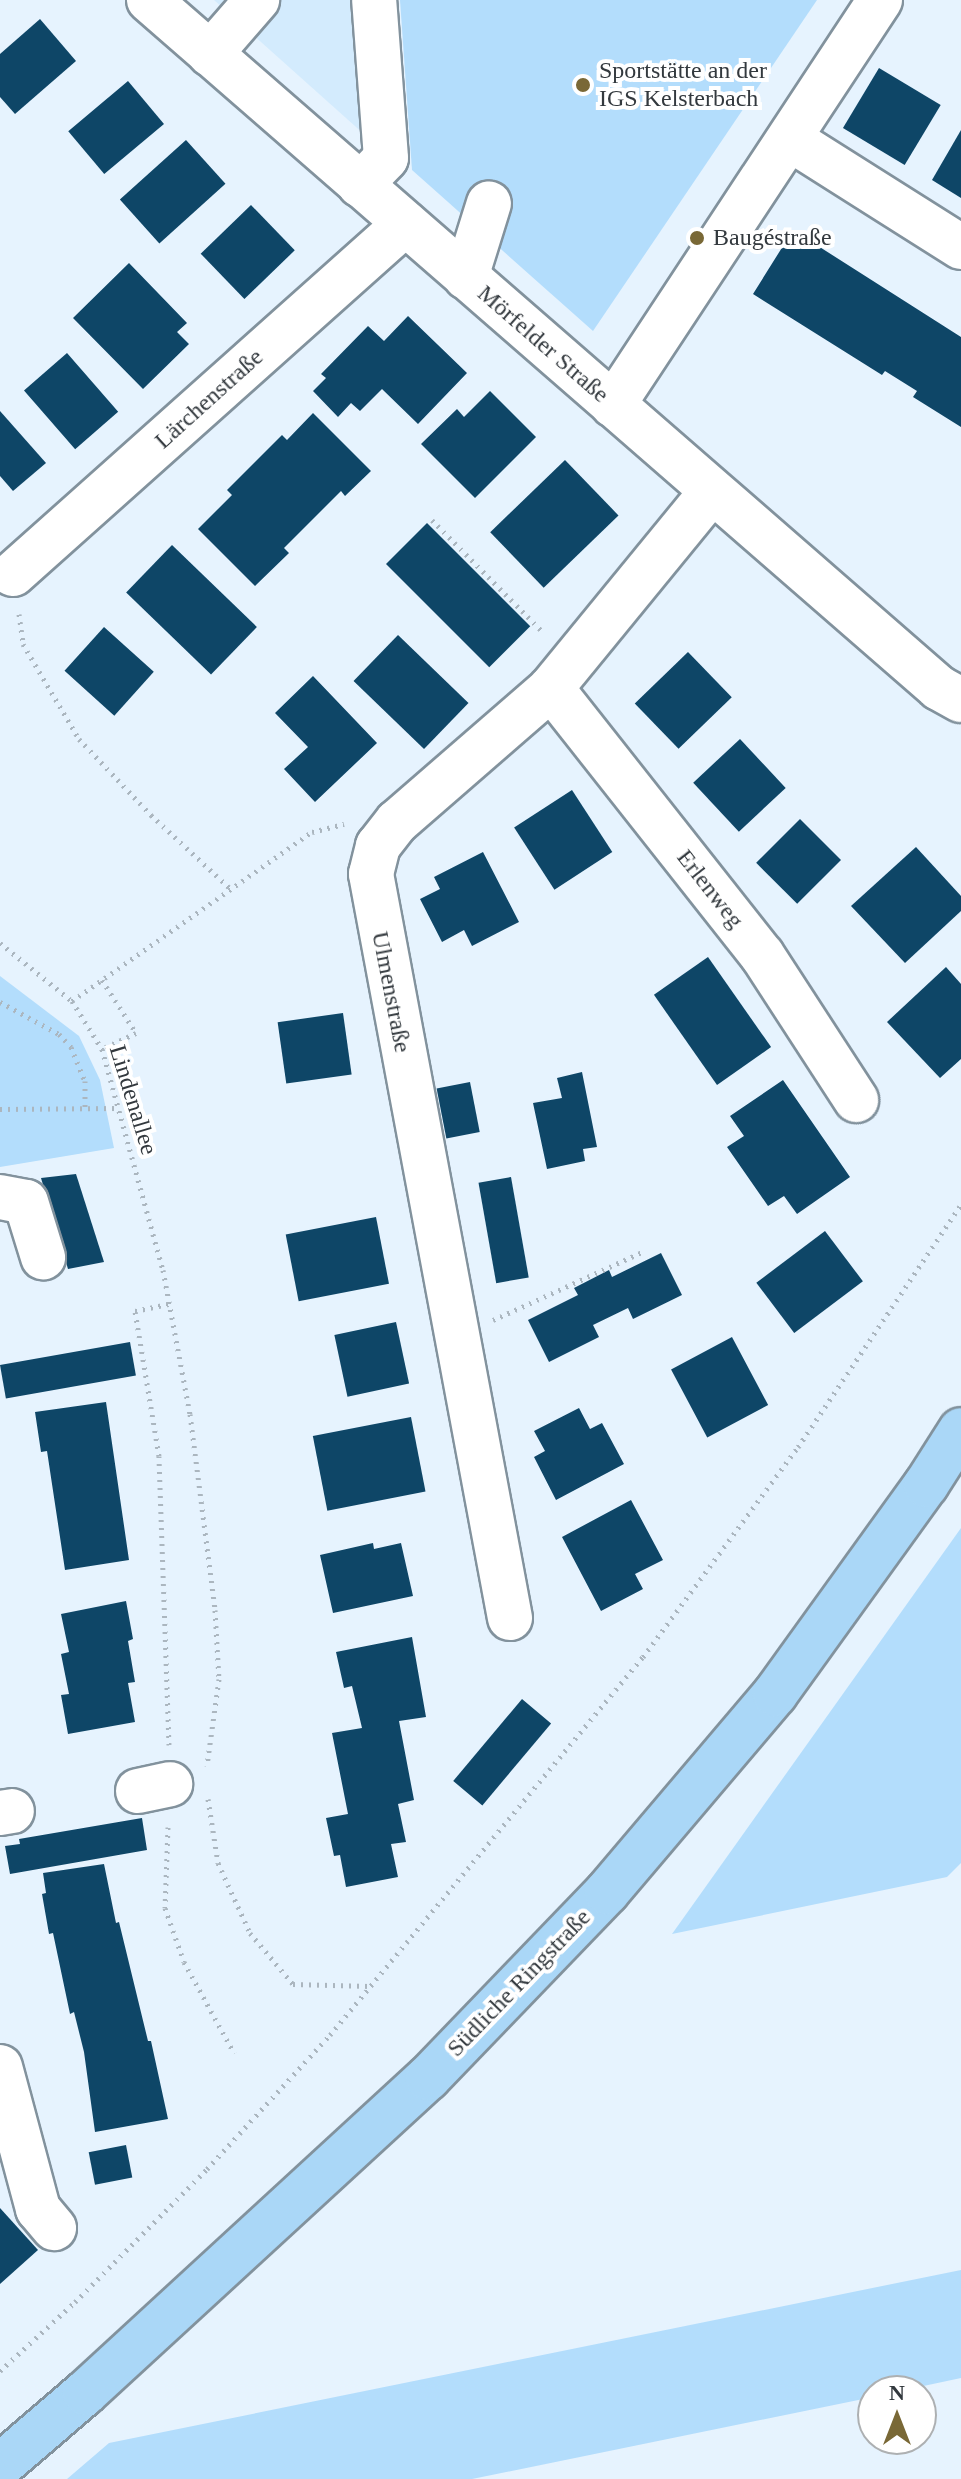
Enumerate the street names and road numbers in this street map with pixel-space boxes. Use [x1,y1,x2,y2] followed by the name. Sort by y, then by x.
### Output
[471,279,615,409] street label: Mörfelder Straße
[149,343,269,455] street label: Lärchenstraße
[670,844,750,934] street label: Erlenweg
[365,929,417,1055] street label: Ulmenstraße
[103,1042,163,1158] street label: Lindenallee
[441,1903,597,2063] street label: Südliche Ringstraße

